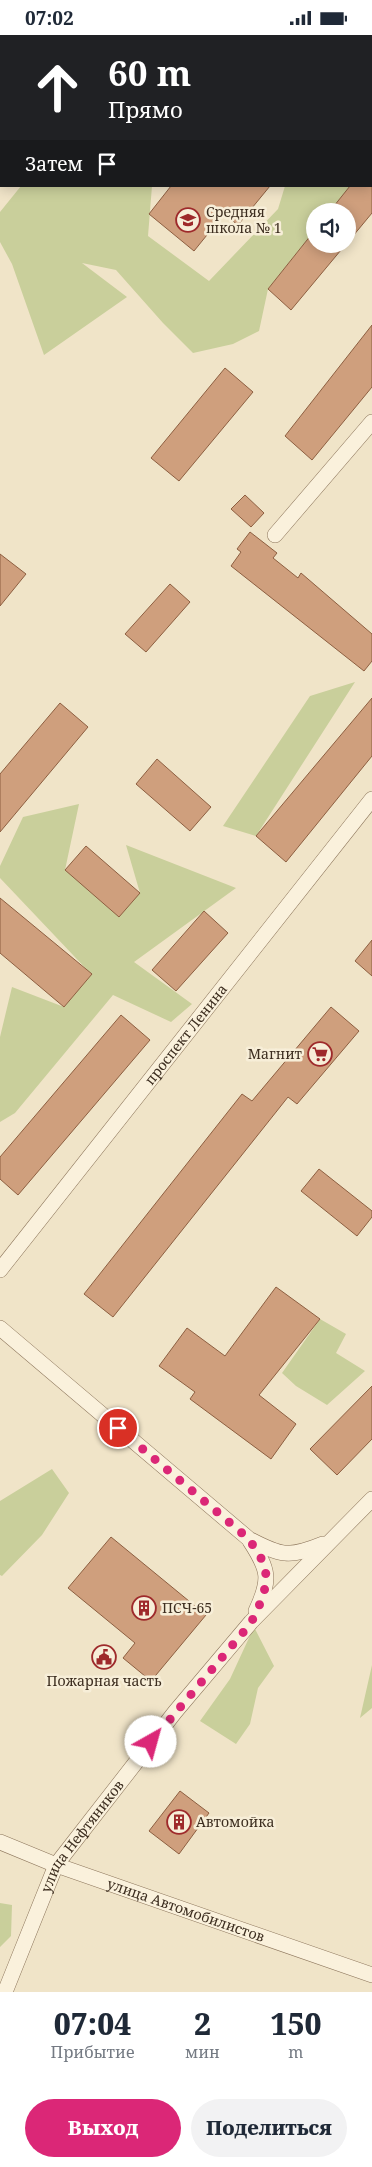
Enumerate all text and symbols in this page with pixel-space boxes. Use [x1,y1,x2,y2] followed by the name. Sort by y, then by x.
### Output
[25,5,74,31] text: 07:02
[108,49,191,96] text: 60 m
[25,55,90,120] icon: ahead
[108,94,183,124] text: Прямо
[93,150,121,178] icon: arrive
[25,151,83,177] text: Затем
[206,202,282,237] place label: Средняя школа № 1
[306,203,356,253] map controls
[306,203,356,253] button: sound
[175,207,201,233] school or university icon: Средняя школа № 1
[140,980,231,1089] street label: проспект Ленина
[307,1041,333,1067] supermarket icon: Магнит
[248,1044,303,1063] place label: Магнит
[97,1407,139,1449] pin
[104,1414,132,1442] icon: arrive
[131,1595,157,1621] building icon: ПСЧ-65
[162,1598,212,1617] place label: ПСЧ-65
[91,1644,117,1670] public building icon: Пожарная часть
[47,1671,162,1690] place label: Пожарная часть
[124,1715,176,1767] position arrow
[36,1776,128,1895] street label: улица Нефтяников
[166,1809,192,1835] building icon: Автомойка
[196,1812,275,1831] place label: Автомойка
[105,1874,268,1946] street label: улица Автомобилистов
[54,2003,131,2044] text: 07:04
[194,2003,211,2044] text: 2
[270,2003,321,2044] text: 150
[51,2041,134,2063] text: Прибытие
[185,2041,220,2063] text: мин
[288,2041,303,2063] text: m
[25,2099,181,2157] button: Выход
[191,2099,347,2157] button: Поделиться

